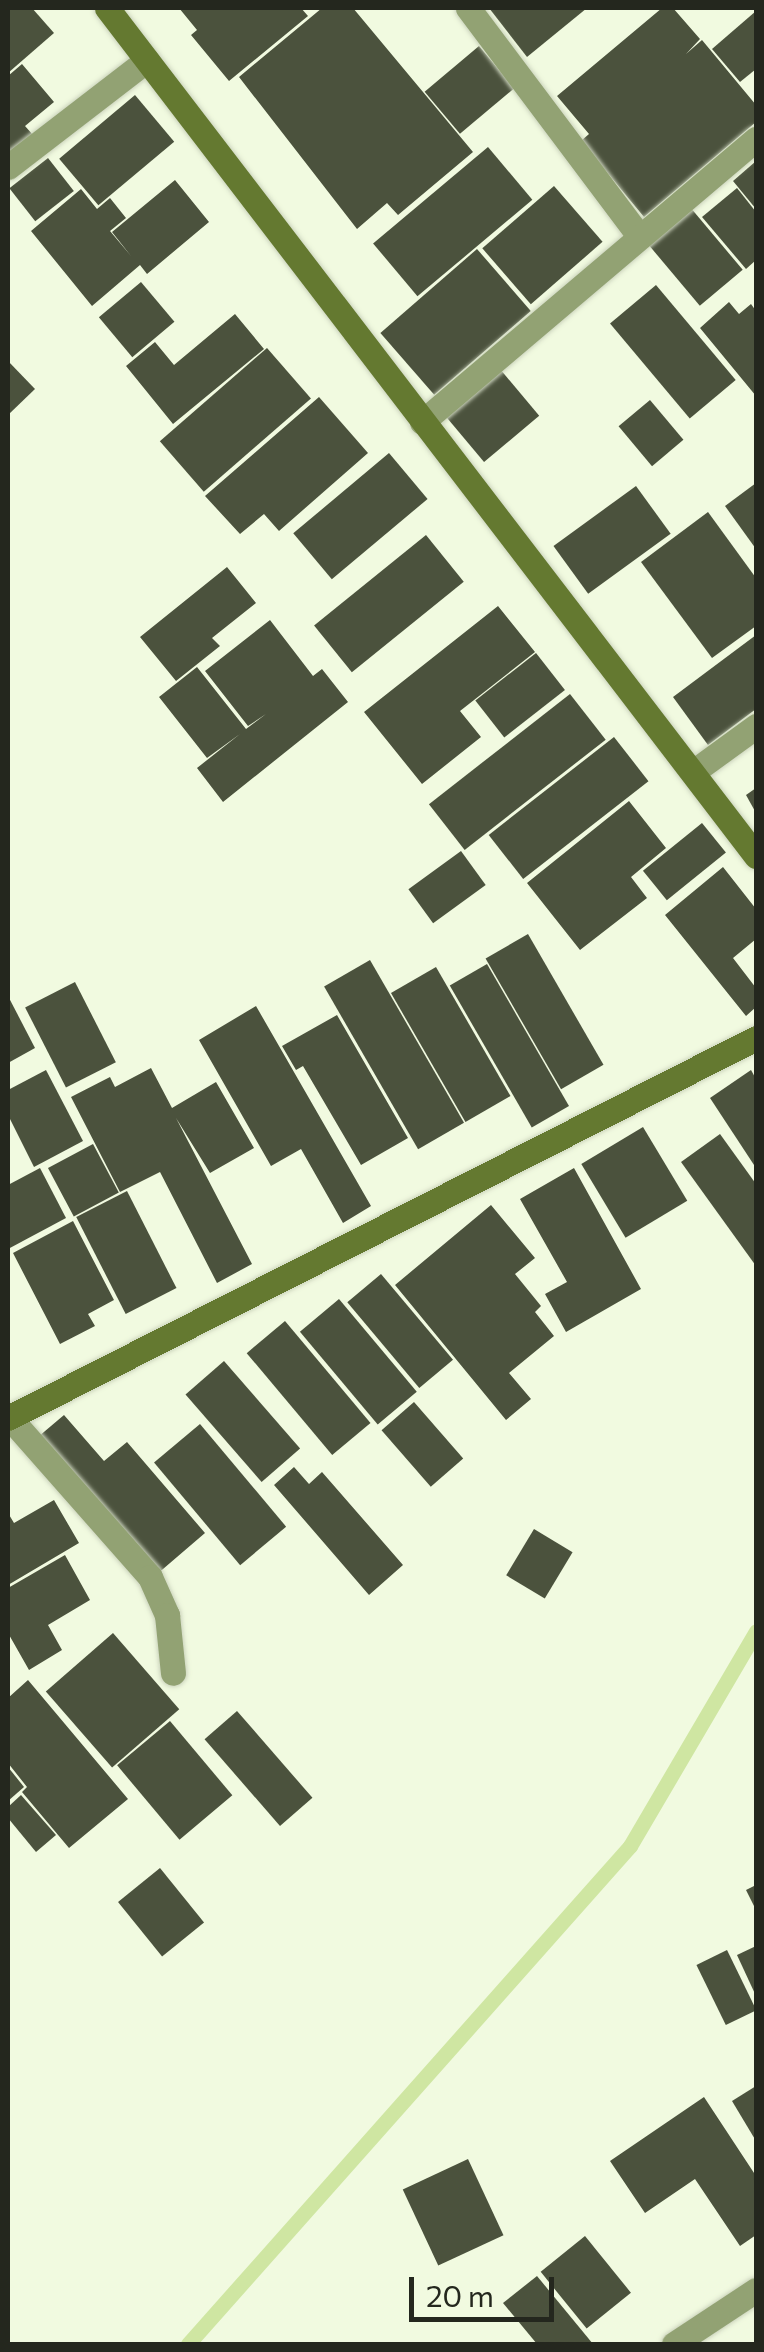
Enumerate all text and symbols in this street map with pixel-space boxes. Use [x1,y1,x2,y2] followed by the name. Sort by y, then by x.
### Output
[414,2257,559,2319] scale bar
[426,2276,494,2313] text: 20 m

